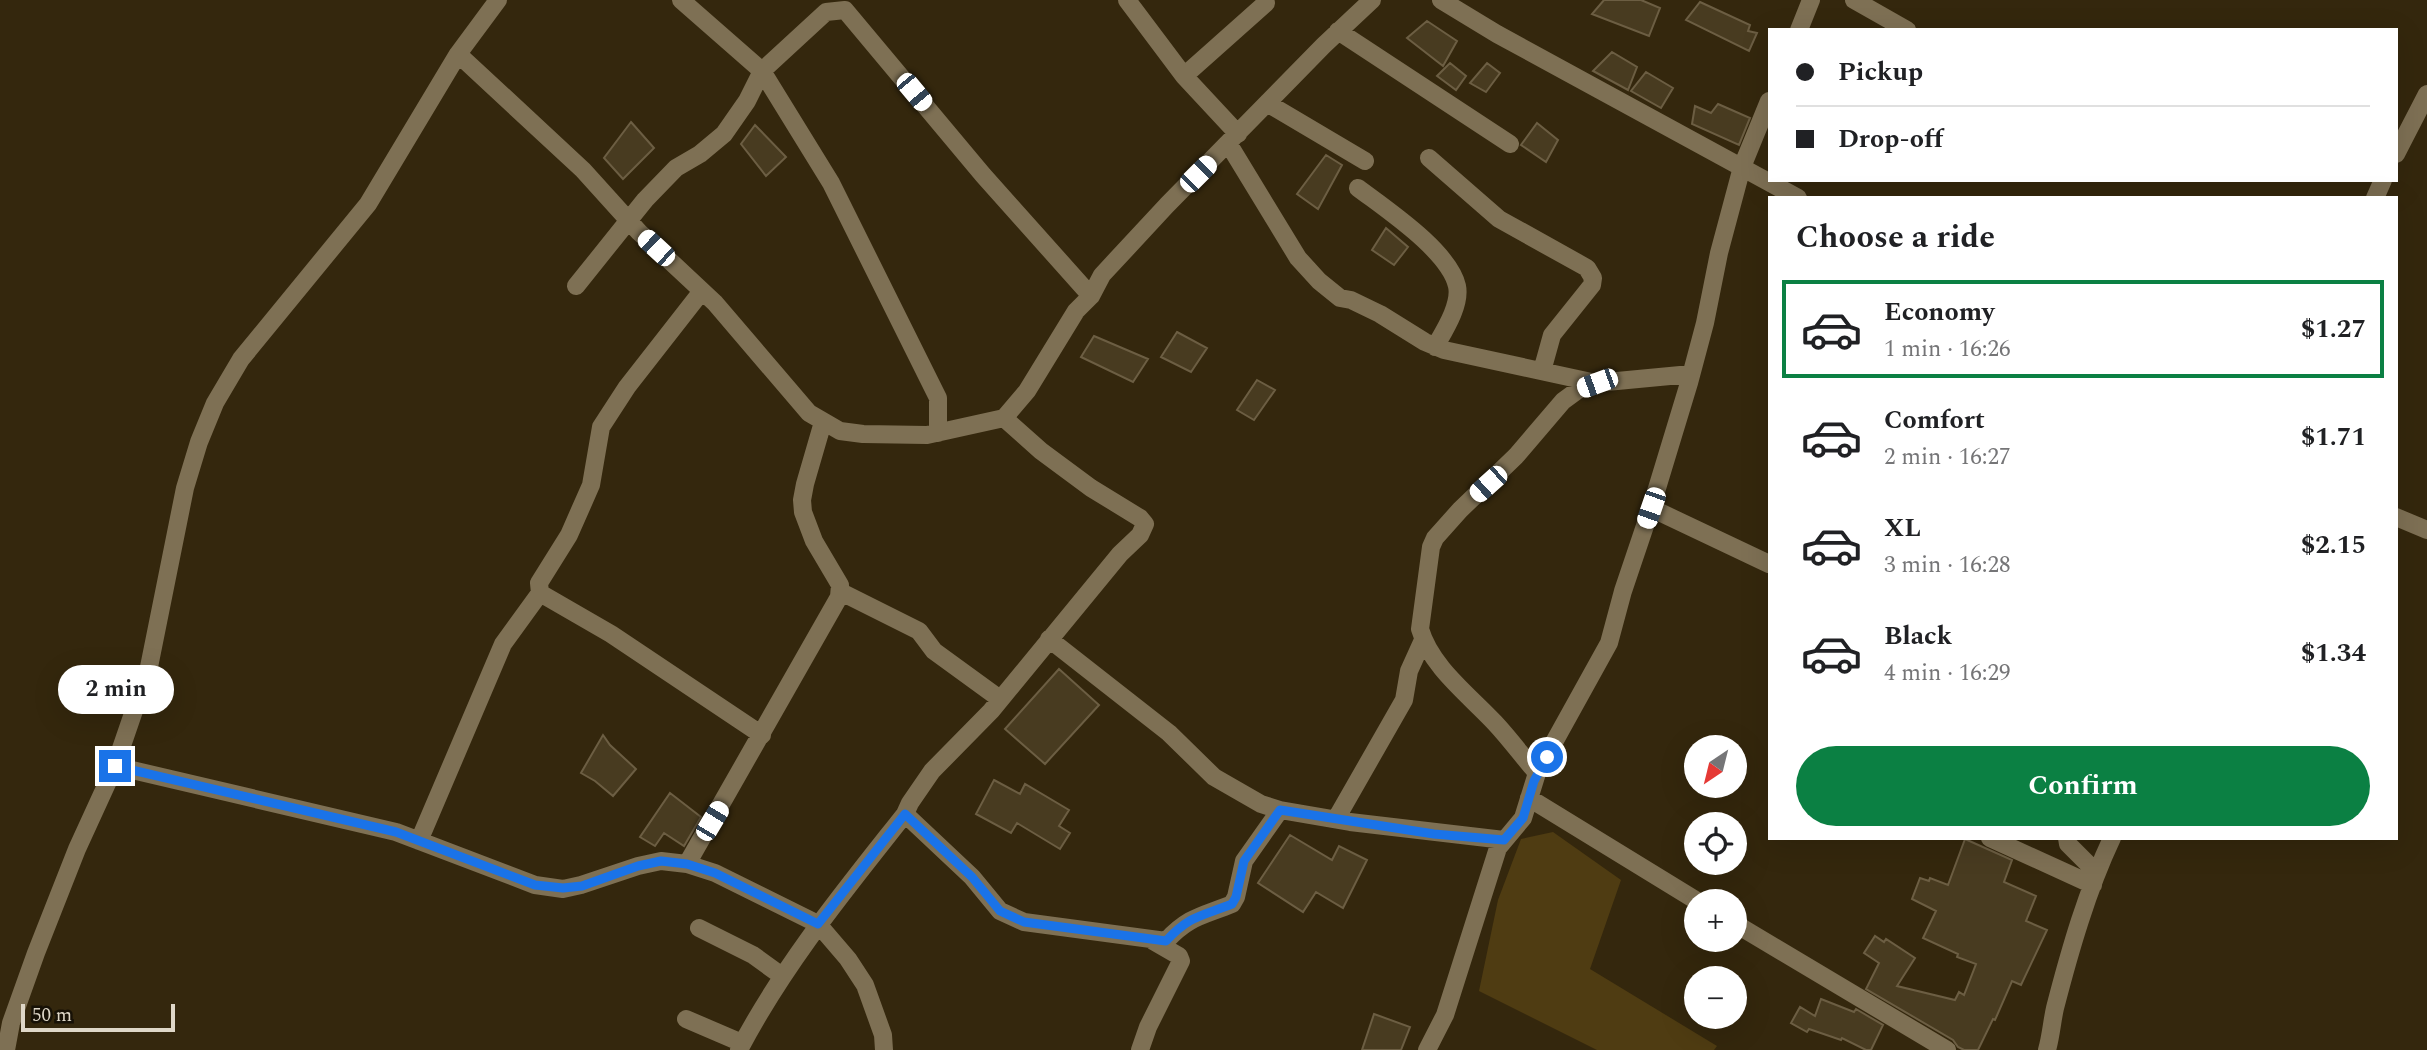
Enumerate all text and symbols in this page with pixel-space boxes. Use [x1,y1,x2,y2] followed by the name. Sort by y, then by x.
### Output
[1838,52,1923,92] text: Pickup
[893,69,936,115] car
[1838,119,1943,159] text: Drop-off
[1176,152,1221,196] car
[1796,213,1995,262] text: Choose a ride
[634,226,679,270] car
[1884,292,1994,332] text: Economy
[1800,298,1863,361] icon: car
[2301,309,2366,349] text: $1.27
[1884,332,2011,367] text: 1 min · 16:26
[1574,366,1621,400] car
[1884,400,1985,440] text: Comfort
[1800,406,1863,469] icon: car
[2301,417,2366,457] text: $1.71
[1884,440,2011,475] text: 2 min · 16:27
[1466,462,1511,506] car
[1635,485,1668,531] car
[1884,508,1921,548] text: XL
[1800,514,1863,577] icon: car
[2301,525,2366,565] text: $2.15
[1884,548,2011,583] text: 3 min · 16:28
[1884,616,1952,656] text: Black
[1800,622,1863,685] icon: car
[2301,633,2366,673] text: $1.34
[1884,656,2011,691] text: 4 min · 16:29
[57,664,173,714] callout: 2 min
[85,672,147,707] text: 2 min
[1684,735,1746,798] north arrow
[1684,735,1747,1029] map controls
[1531,741,1563,773] route start
[1796,746,2370,826] button: Confirm
[99,750,131,782] route end
[693,798,732,844] car
[1684,812,1747,875] button: locate
[1684,889,1747,952] button: +
[1684,966,1747,1029] button: −
[21,1001,175,1033] scale bar
[32,1001,72,1030] text: 50 m

